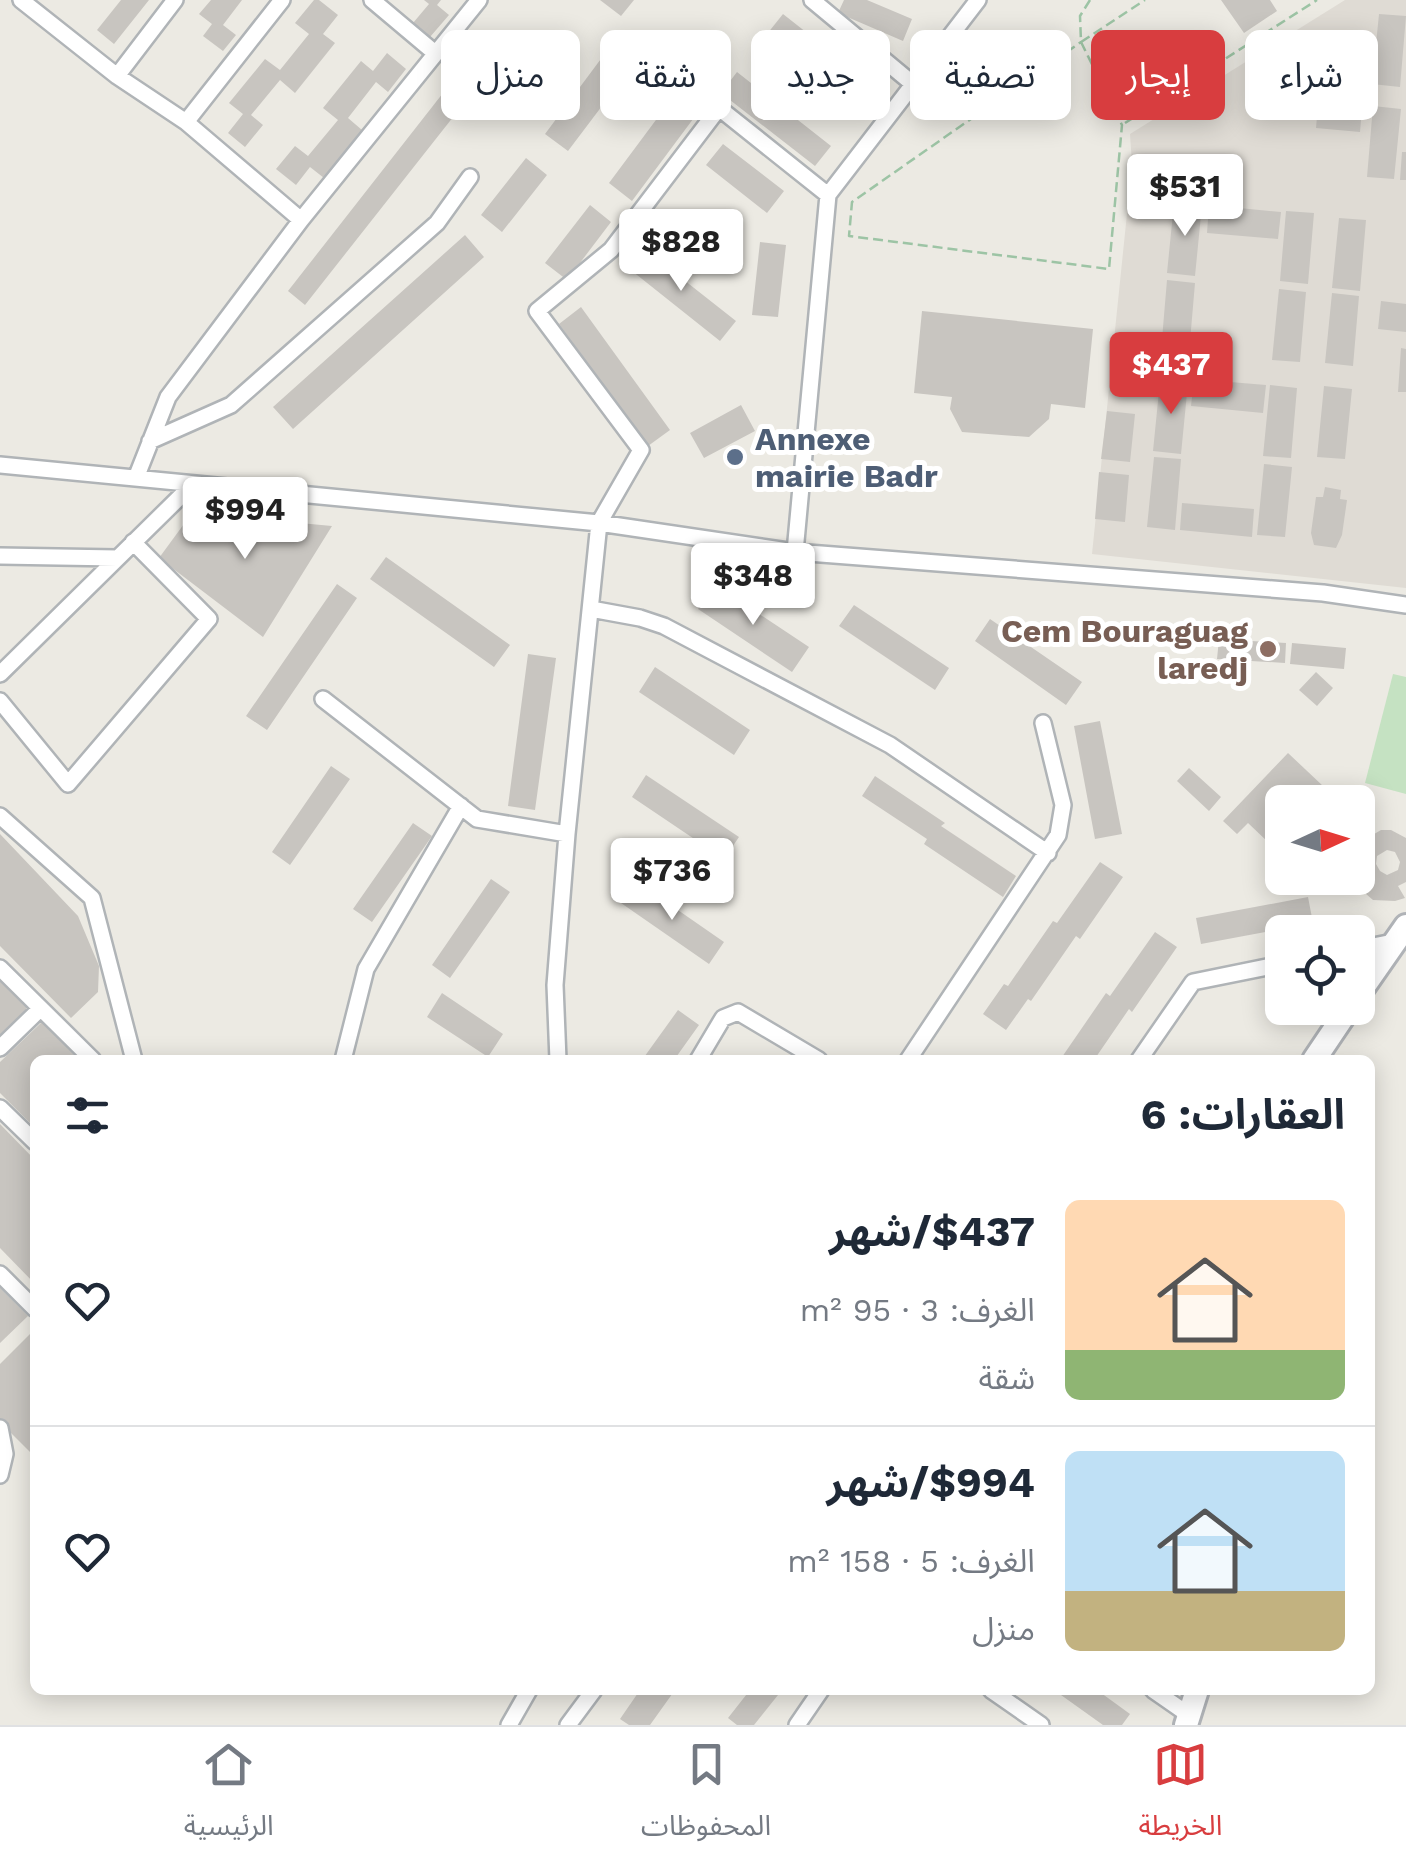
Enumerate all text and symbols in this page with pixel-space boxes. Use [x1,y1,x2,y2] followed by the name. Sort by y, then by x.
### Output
[441,30,580,120] chip: منزل
[600,30,731,120] chip: شقة
[751,30,890,120] chip: جديد
[910,30,1071,120] chip: تصفية
[1091,30,1225,120] chip: إيجار
[1245,30,1378,120] chip: شراء
[1126,154,1244,239] pin: $531
[1149,167,1221,205] text: $531
[622,209,740,294] pin: $828
[641,222,721,260] text: $828
[1112,332,1230,417] pin: $437
[1132,345,1210,383] text: $437
[755,420,938,495] place label: Annexe mairie Badr
[724,446,746,468] marker: Annexe mairie Badr
[186,477,304,562] pin: $994
[205,490,285,528] text: $994
[694,543,812,628] pin: $348
[713,556,793,594] text: $348
[1001,612,1248,687] place label: Cem Bouraguag laredj
[1257,638,1279,660] marker: Cem Bouraguag laredj
[1265,785,1375,895] north arrow
[1265,785,1375,1025] map controls
[613,838,731,923] pin: $736
[633,851,711,889] text: $736
[1265,915,1375,1025] button: locate
[60,1088,115,1143] icon: filters
[1141,1090,1345,1139] text: العقارات: 6
[829,1207,1035,1256] text: $437/شهر
[1145,1240,1265,1360] icon: home
[60,1273,115,1328] icon: heart
[800,1291,1035,1329] text: الغرف: 3 · 95 m²
[979,1359,1035,1397] text: شقة
[827,1458,1035,1507] text: $994/شهر
[1145,1491,1265,1611] icon: home
[60,1524,115,1579] icon: heart
[787,1542,1035,1580] text: الغرف: 5 · 158 m²
[972,1610,1035,1648] text: منزل
[184,1737,274,1856] tab: الرئيسية
[641,1737,771,1856] tab: المحفوظات
[1138,1737,1222,1856] tab: الخريطة

